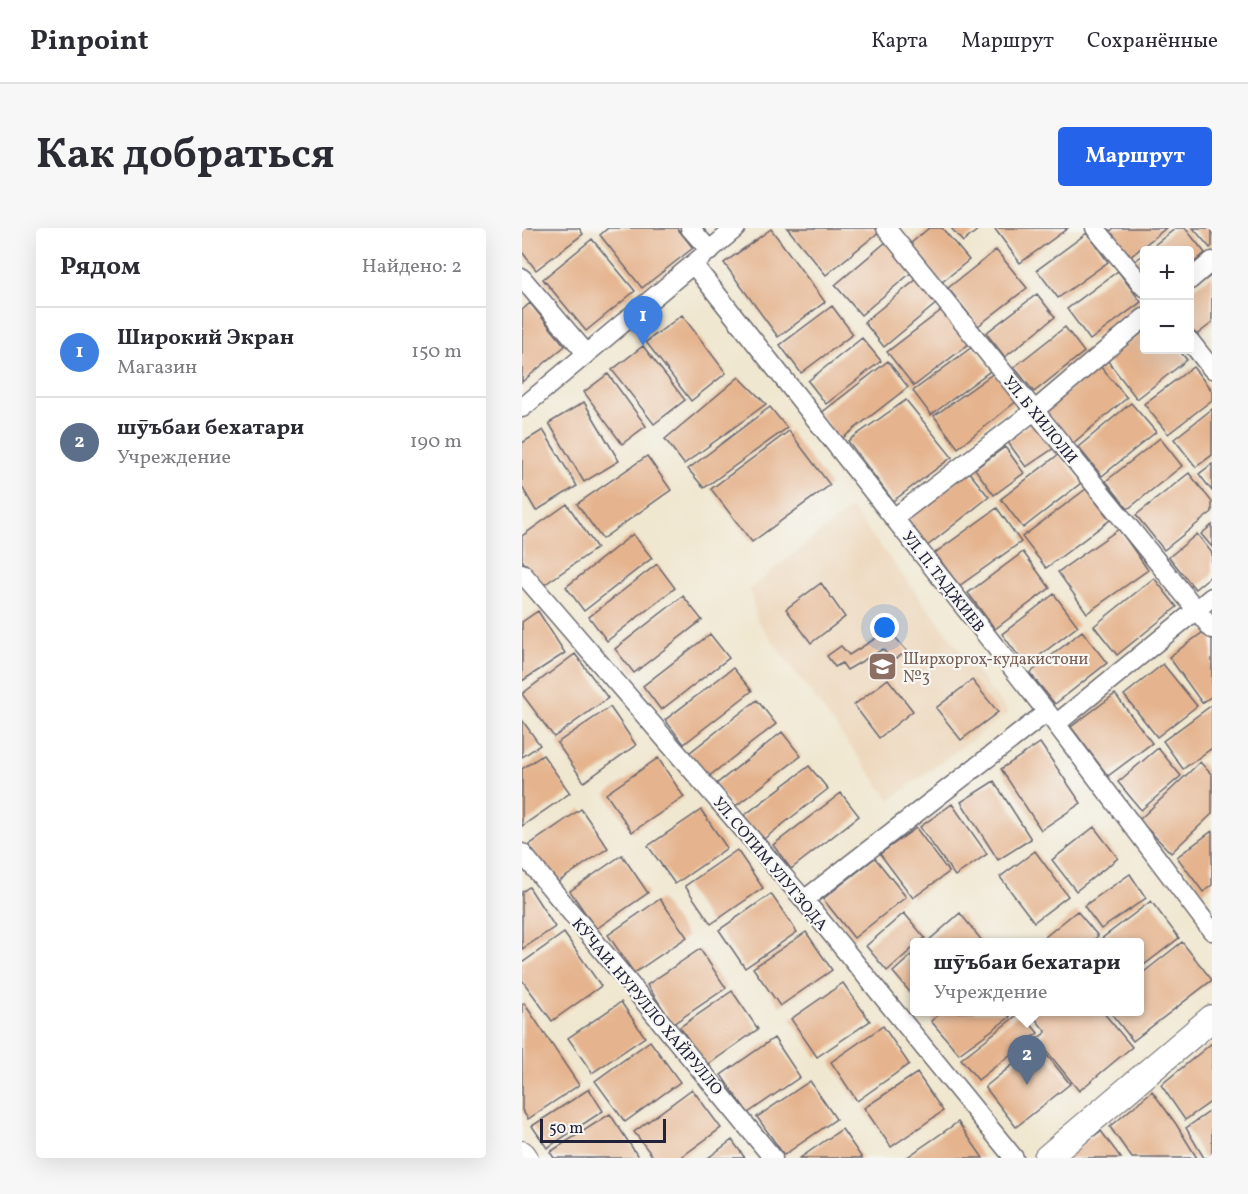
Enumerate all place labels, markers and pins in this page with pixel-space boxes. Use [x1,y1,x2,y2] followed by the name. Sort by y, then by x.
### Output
[624,296,662,346] pin: 1
[903,649,1088,689] place label: Ширхоргоҳ-кудакистони №3
[866,651,898,683] school or university icon: Ширхоргоҳ-кудакистони №3
[1008,1036,1046,1085] pin: 2

